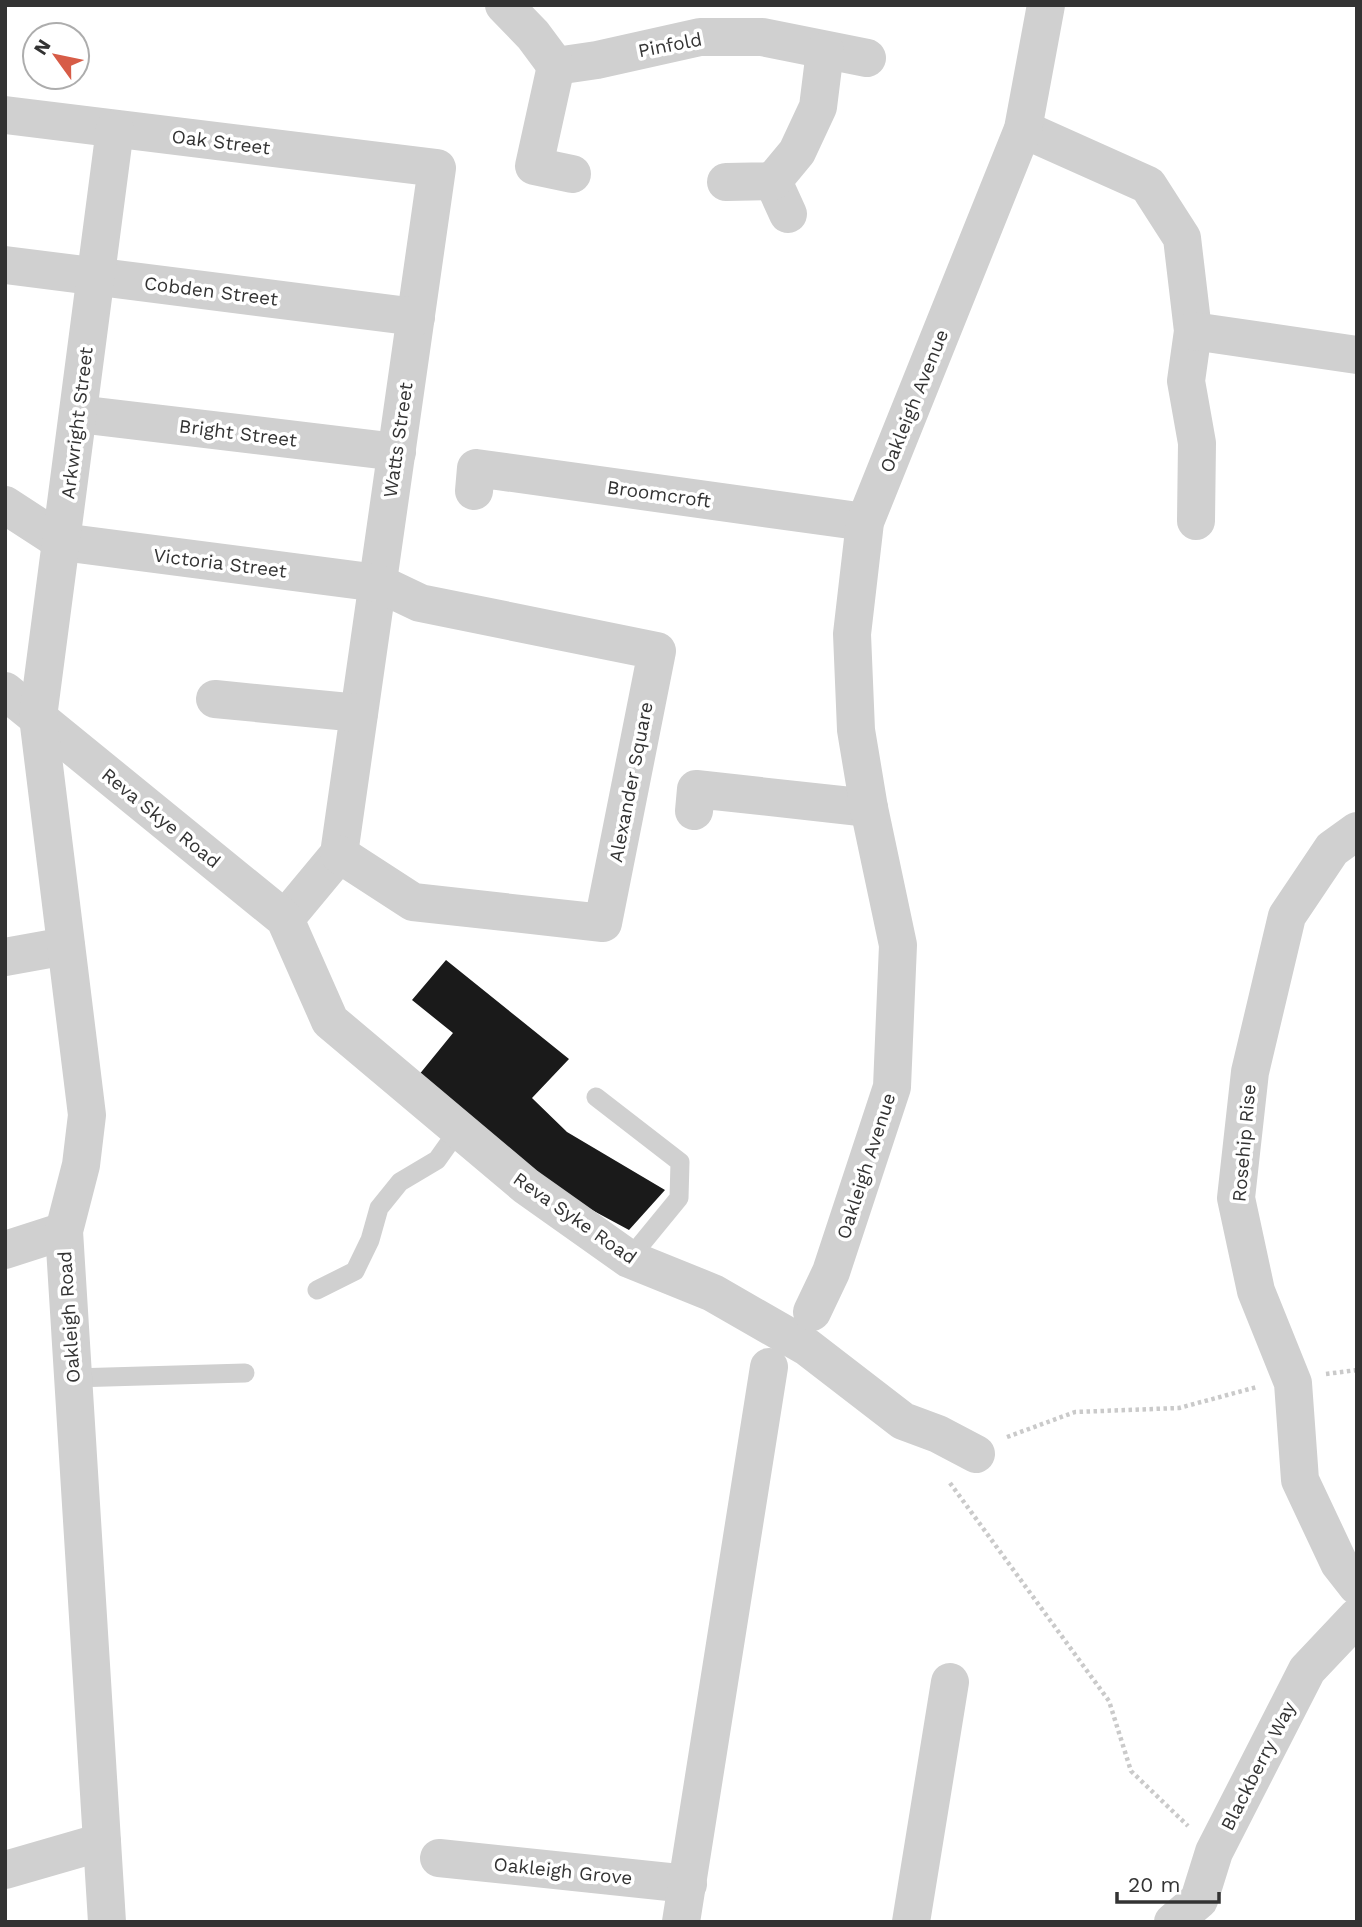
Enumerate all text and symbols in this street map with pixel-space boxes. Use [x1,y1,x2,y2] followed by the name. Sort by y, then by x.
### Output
[21,21,91,91] north arrow
[636,28,704,62] street label: Pinfold
[29,35,56,59] text: N
[170,125,272,159] street label: Oak Street
[143,271,279,311] street label: Cobden Street
[875,326,953,476] street label: Oakleigh Avenue
[56,346,98,500] street label: Arkwright Street
[379,381,417,499] street label: Watts Street
[178,414,298,452] street label: Bright Street
[606,475,712,513] street label: Broomcroft
[152,543,288,583] street label: Victoria Street
[604,700,658,864] street label: Alexander Square
[97,763,225,873] street label: Reva Skye Road
[1227,1083,1261,1203] street label: Rosehip Rise
[832,1090,900,1242] street label: Oakleigh Avenue
[509,1167,641,1269] street label: Reva Syke Road
[53,1250,85,1384] street label: Oakleigh Road
[1216,1698,1300,1834] street label: Blackberry Way
[492,1852,634,1890] street label: Oakleigh Grove
[1117,1860,1218,1904] scale bar
[1128,1872,1180,1897] text: 20 m

